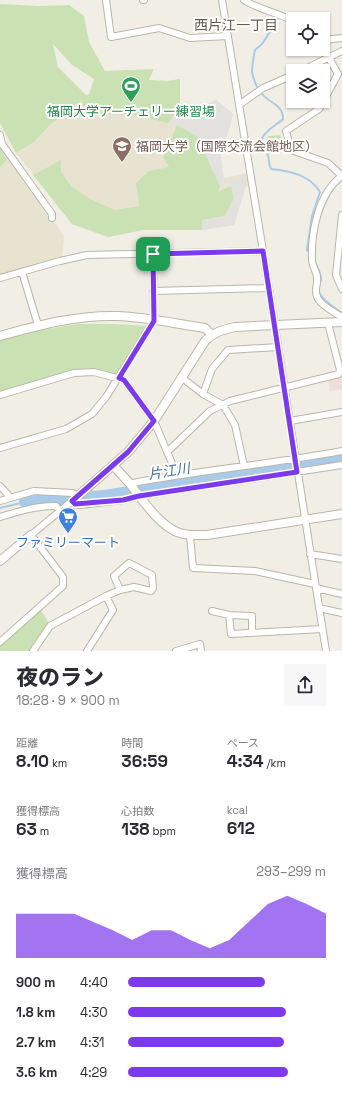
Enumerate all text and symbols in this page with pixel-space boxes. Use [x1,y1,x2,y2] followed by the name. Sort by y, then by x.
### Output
[286,12,330,108] map controls
[286,12,330,56] button: locate
[194,16,278,34] district label: 西片江一丁目
[286,64,330,108] button: layers
[120,75,142,103] sports icon: 福岡大学アーチェリー練習場
[47,103,215,120] place label: 福岡大学アーチェリー練習場
[111,135,133,163] school or university icon: 福岡大学（国際交流会館地区）
[136,138,318,155] place label: 福岡大学（国際交流会館地区）
[136,237,170,271] pin
[142,243,164,265] icon: arrive
[147,459,193,483] water label: 片江川
[57,506,79,534] supermarket icon: ファミリーマート
[16,534,120,551] place label: ファミリーマート
[16,663,104,691] text: 夜のラン
[284,664,326,706] button: share
[16,692,120,709] text: 18:28 · 9 × 900 m
[16,736,38,750] text: 距離
[121,736,143,750] text: 時間
[227,736,259,750] text: ペース
[16,750,49,772] text: 8.10
[121,750,168,772] text: 36:59
[227,750,264,772] text: 4:34
[49,756,67,770] text: km
[264,756,286,770] text: /km
[227,803,248,817] text: kcal
[16,804,60,818] text: 獲得標高
[121,804,154,818] text: 心拍数
[227,817,255,839] text: 612
[16,818,37,840] text: 63
[121,818,150,840] text: 138
[37,824,49,838] text: m
[150,824,176,838] text: bpm
[256,863,326,880] text: 293–299 m
[16,865,68,882] text: 獲得標高
[16,974,55,991] text: 900 m
[80,974,108,991] text: 4:40
[16,1004,55,1021] text: 1.8 km
[80,1004,108,1021] text: 4:30
[16,1034,56,1051] text: 2.7 km
[80,1034,105,1051] text: 4:31
[16,1064,57,1081] text: 3.6 km
[80,1064,107,1081] text: 4:29

